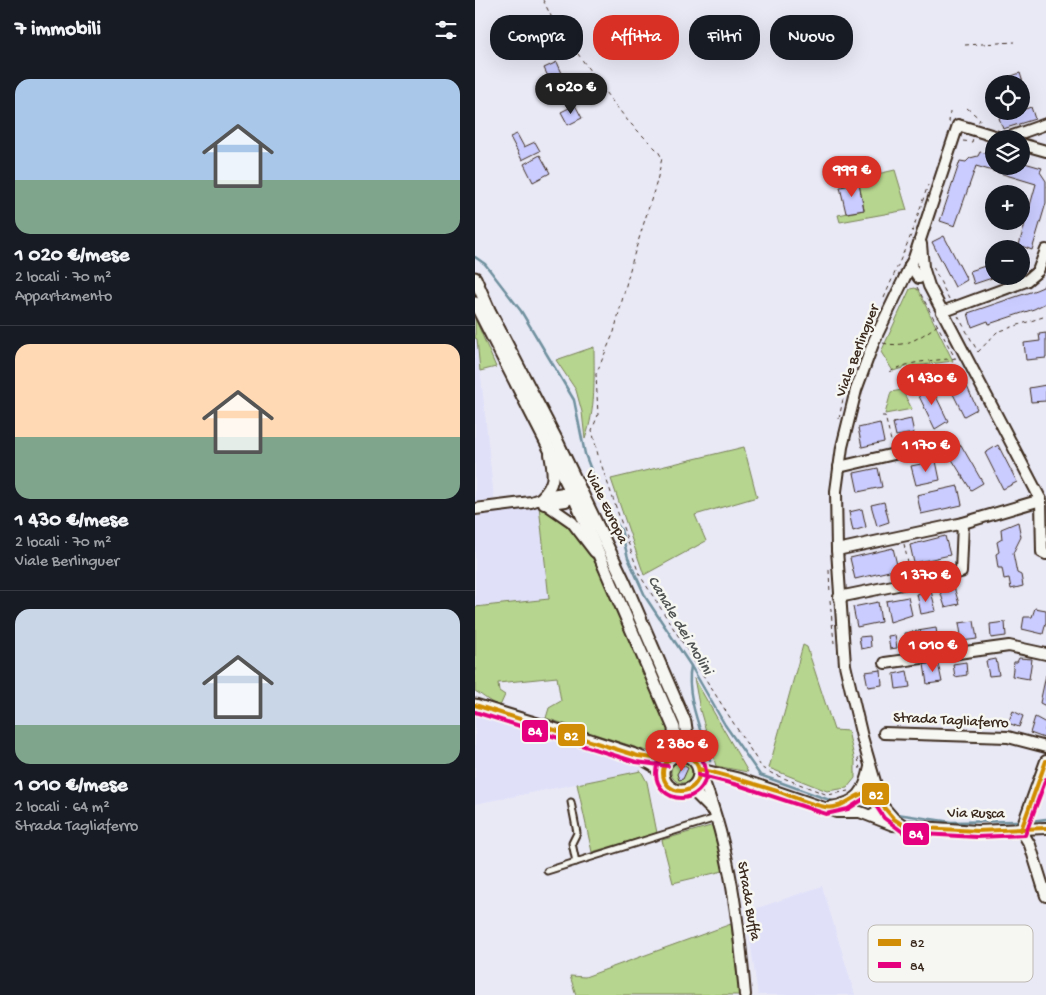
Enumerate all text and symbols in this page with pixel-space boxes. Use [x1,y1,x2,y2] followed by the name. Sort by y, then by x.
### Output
[490,15,583,60] chip: Compra
[593,15,679,60] chip: Affitta
[689,15,760,60] chip: Filtri
[770,15,853,60] chip: Nuovo
[432,16,460,44] icon: filters
[15,18,101,43] text: 7 immobili
[525,72,617,115] pin: 1 020 €
[985,75,1030,285] map controls
[985,75,1030,120] button: locate
[546,79,596,98] text: 1 020 €
[193,111,283,201] icon: home
[985,130,1030,175] button: layers
[817,156,887,198] pin: 999 €
[833,162,871,181] text: 999 €
[985,185,1030,230] button: +
[985,240,1030,285] button: −
[15,244,129,269] text: 1 020 €/mese
[15,269,111,288] text: 2 locali · 70 m²
[15,288,112,307] text: Appartamento
[832,301,884,401] street label: Viale Berlinguer
[886,364,978,406] pin: 1 430 €
[908,370,956,389] text: 1 430 €
[193,377,283,467] icon: home
[880,430,972,473] pin: 1 170 €
[902,437,950,456] text: 1 170 €
[580,466,632,547] street label: Viale Europa
[15,509,128,534] text: 1 430 €/mese
[15,534,111,553] text: 2 locali · 70 m²
[15,553,119,572] text: Viale Berlinguer
[880,560,972,603] pin: 1 370 €
[901,567,951,586] text: 1 370 €
[642,573,717,680] water label: Canale dei Molini
[887,630,979,673] pin: 1 010 €
[909,637,957,656] text: 1 010 €
[193,642,283,732] icon: home
[893,709,1009,733] street label: Strada Tagliaferro
[521,719,549,743] line badge: 84
[557,723,586,747] line badge: 82
[528,724,543,741] text: 84
[564,729,578,746] text: 82
[636,730,728,772] pin: 2 380 €
[656,736,708,755] text: 2 380 €
[15,774,128,799] text: 1 010 €/mese
[861,782,890,806] line badge: 82
[869,788,883,805] text: 82
[15,799,110,818] text: 2 locali · 64 m²
[946,804,1005,824] street label: Via Rusca
[15,818,138,837] text: Strada Tagliaferro
[902,822,930,846] line badge: 84
[909,827,924,844] text: 84
[732,860,764,942] street label: Strada Buffa
[868,925,1033,982] legend
[910,936,925,953] text: 82
[910,959,925,976] text: 84

